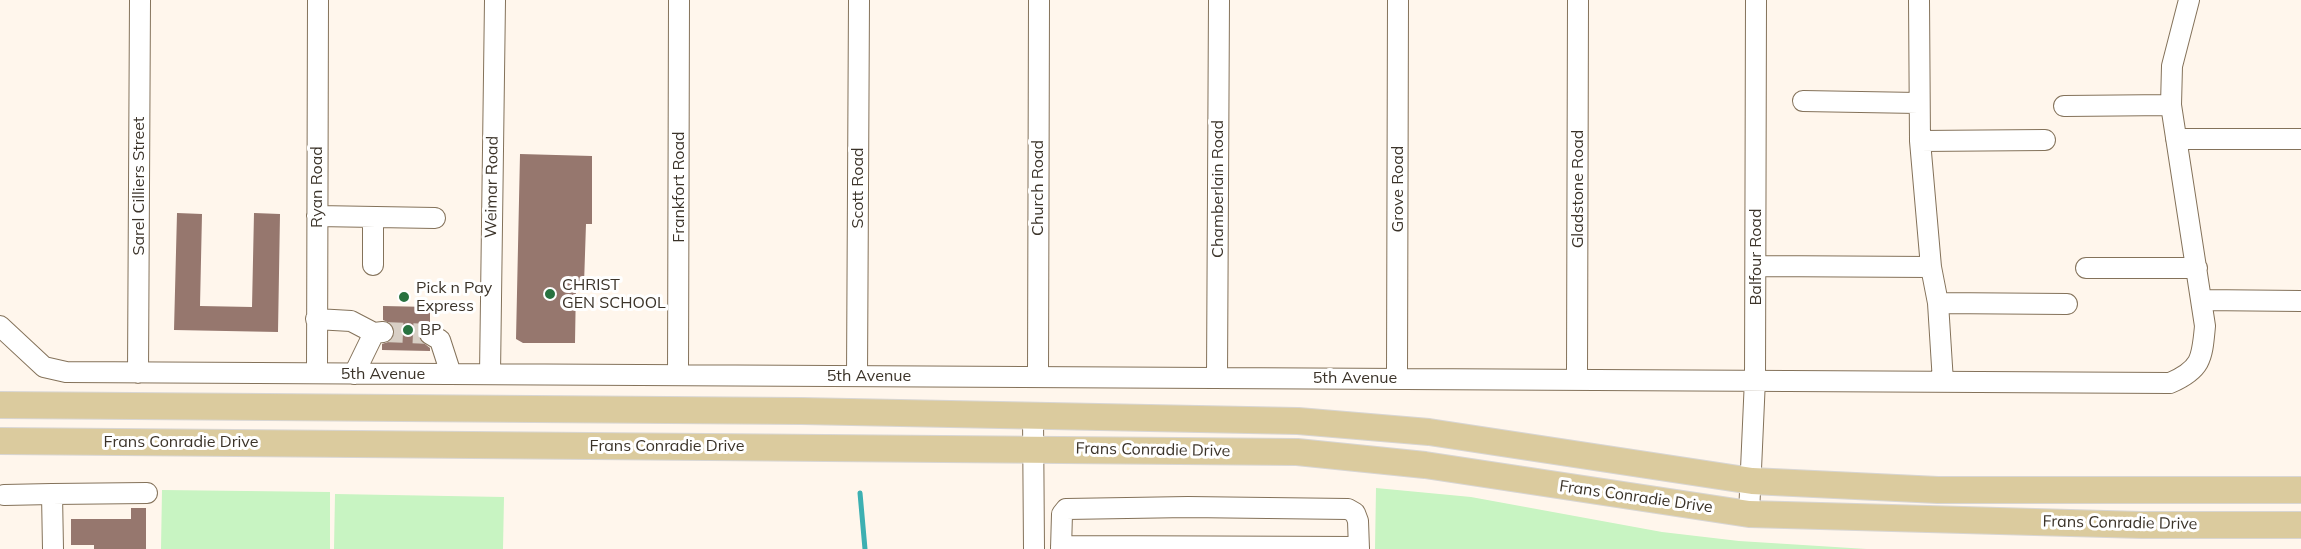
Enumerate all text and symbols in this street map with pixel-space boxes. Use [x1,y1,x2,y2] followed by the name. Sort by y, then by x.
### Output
[129,117,149,255] street label: Sarel Cilliers Street
[1208,120,1228,258] street label: Chamberlain Road
[1568,130,1588,248] street label: Gladstone Road
[669,131,689,243] street label: Frankfort Road
[482,136,502,238] street label: Weimar Road
[1028,140,1048,236] street label: Church Road
[307,146,327,228] street label: Ryan Road
[1388,146,1408,232] street label: Grove Road
[848,147,868,229] street label: Scott Road
[1746,208,1766,306] street label: Balfour Road
[562,275,666,313] place label: CHRIST GEN SCHOOL
[416,278,492,316] place label: Pick n Pay Express
[543,287,557,301] marker: CHRIST GEN SCHOOL
[397,290,411,304] marker: Pick n Pay Express
[420,320,441,340] place label: BP
[401,323,415,337] marker: BP
[341,364,425,384] street label: 5th Avenue
[827,366,911,386] street label: 5th Avenue
[1313,368,1397,388] street label: 5th Avenue
[104,432,258,452] street label: Frans Conradie Drive
[590,436,744,456] street label: Frans Conradie Drive
[1075,439,1231,461] street label: Frans Conradie Drive
[1558,477,1714,517] street label: Frans Conradie Drive
[2042,512,2198,534] street label: Frans Conradie Drive

